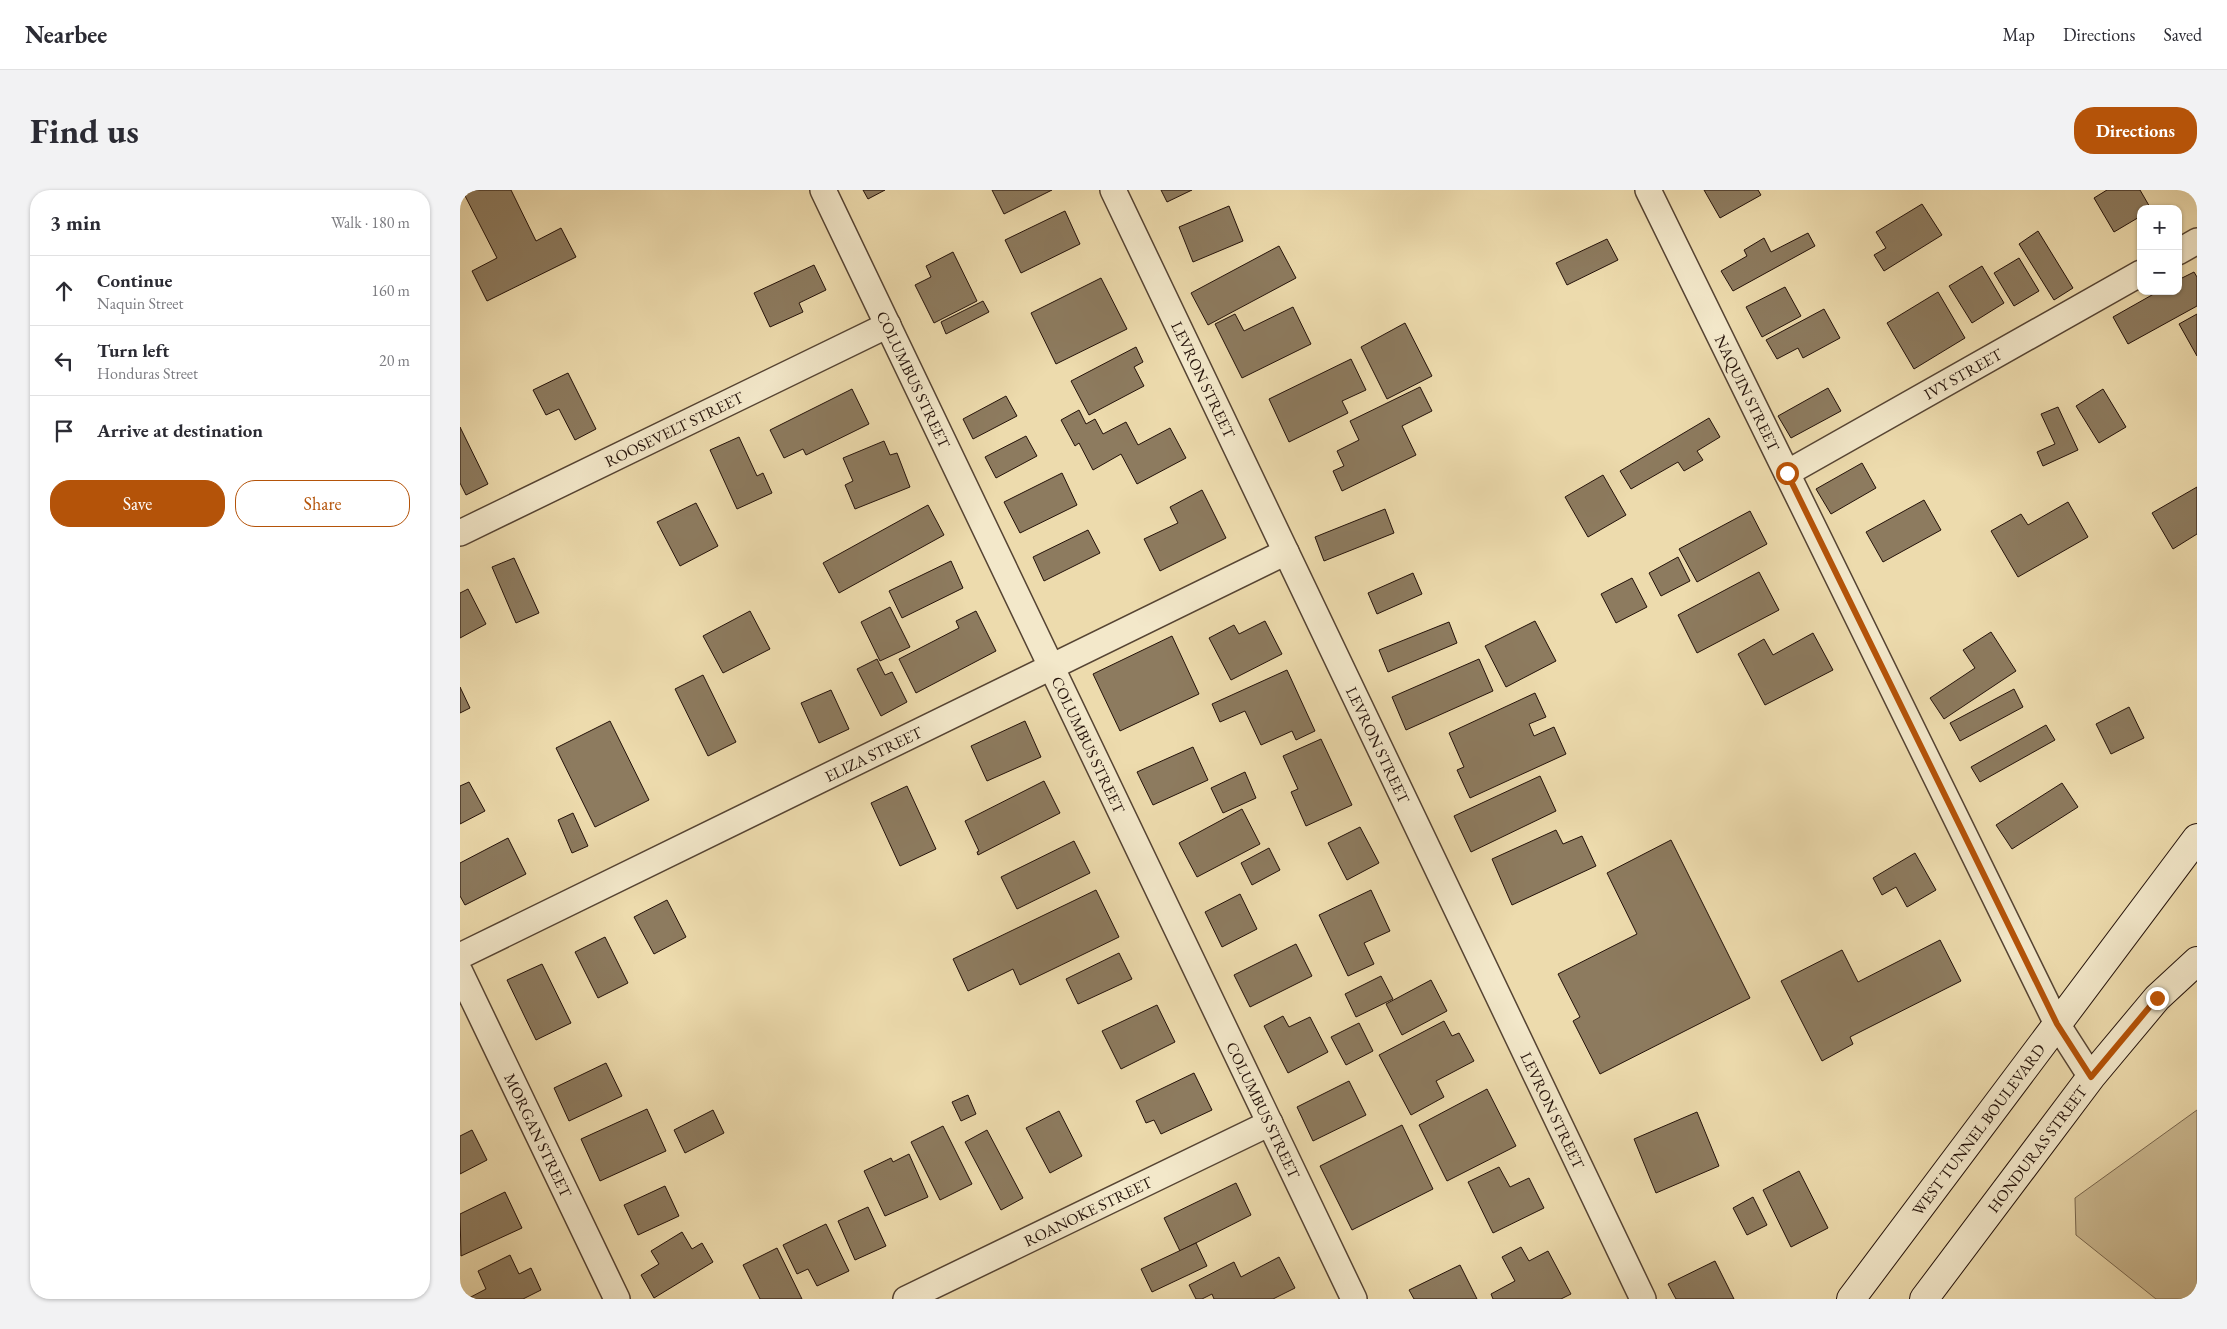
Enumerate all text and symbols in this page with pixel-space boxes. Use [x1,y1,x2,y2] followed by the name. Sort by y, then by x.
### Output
[25,19,107,50] text: Nearbee
[2003,23,2035,46] text: Map
[2063,23,2135,46] text: Directions
[2163,23,2202,46] text: Saved
[2074,107,2197,154] button: Directions
[30,108,139,153] text: Find us
[2137,205,2182,295] map controls
[2137,205,2182,250] button: +
[50,209,101,236] text: 3 min
[331,212,410,233] text: Walk · 180 m
[2137,250,2182,295] button: −
[97,268,172,293] text: Continue
[50,277,78,305] icon: ahead
[371,280,410,301] text: 160 m
[97,293,184,314] text: Naquin Street
[871,308,955,452] street label: COLUMBUS STREET
[1166,318,1240,442] street label: LEVRON STREET
[1710,331,1785,455] street label: NAQUIN STREET
[97,338,169,363] text: Turn left
[1920,343,2006,405] street label: IVY STREET
[50,347,78,375] icon: left
[379,350,410,371] text: 20 m
[97,363,198,384] text: Honduras Street
[601,387,747,472] street label: ROOSEVELT STREET
[50,417,78,445] icon: arrive
[97,418,263,443] text: Arrive at destination
[1776,462,1799,485] route start
[50,480,225,527] button: Save
[235,480,410,527] button: Share
[1046,673,1130,817] street label: COLUMBUS STREET
[1341,683,1415,807] street label: LEVRON STREET
[821,721,926,787] street label: ELIZA STREET
[2146,987,2169,1010] route end
[1221,1038,1305,1182] street label: COLUMBUS STREET
[1907,1040,2050,1220] street label: WEST TUNNEL BOULEVARD
[1515,1049,1589,1173] street label: LEVRON STREET
[499,1070,577,1201] street label: MORGAN STREET
[1983,1081,2092,1217] street label: HONDURAS STREET
[1020,1171,1156,1252] street label: ROANOKE STREET

